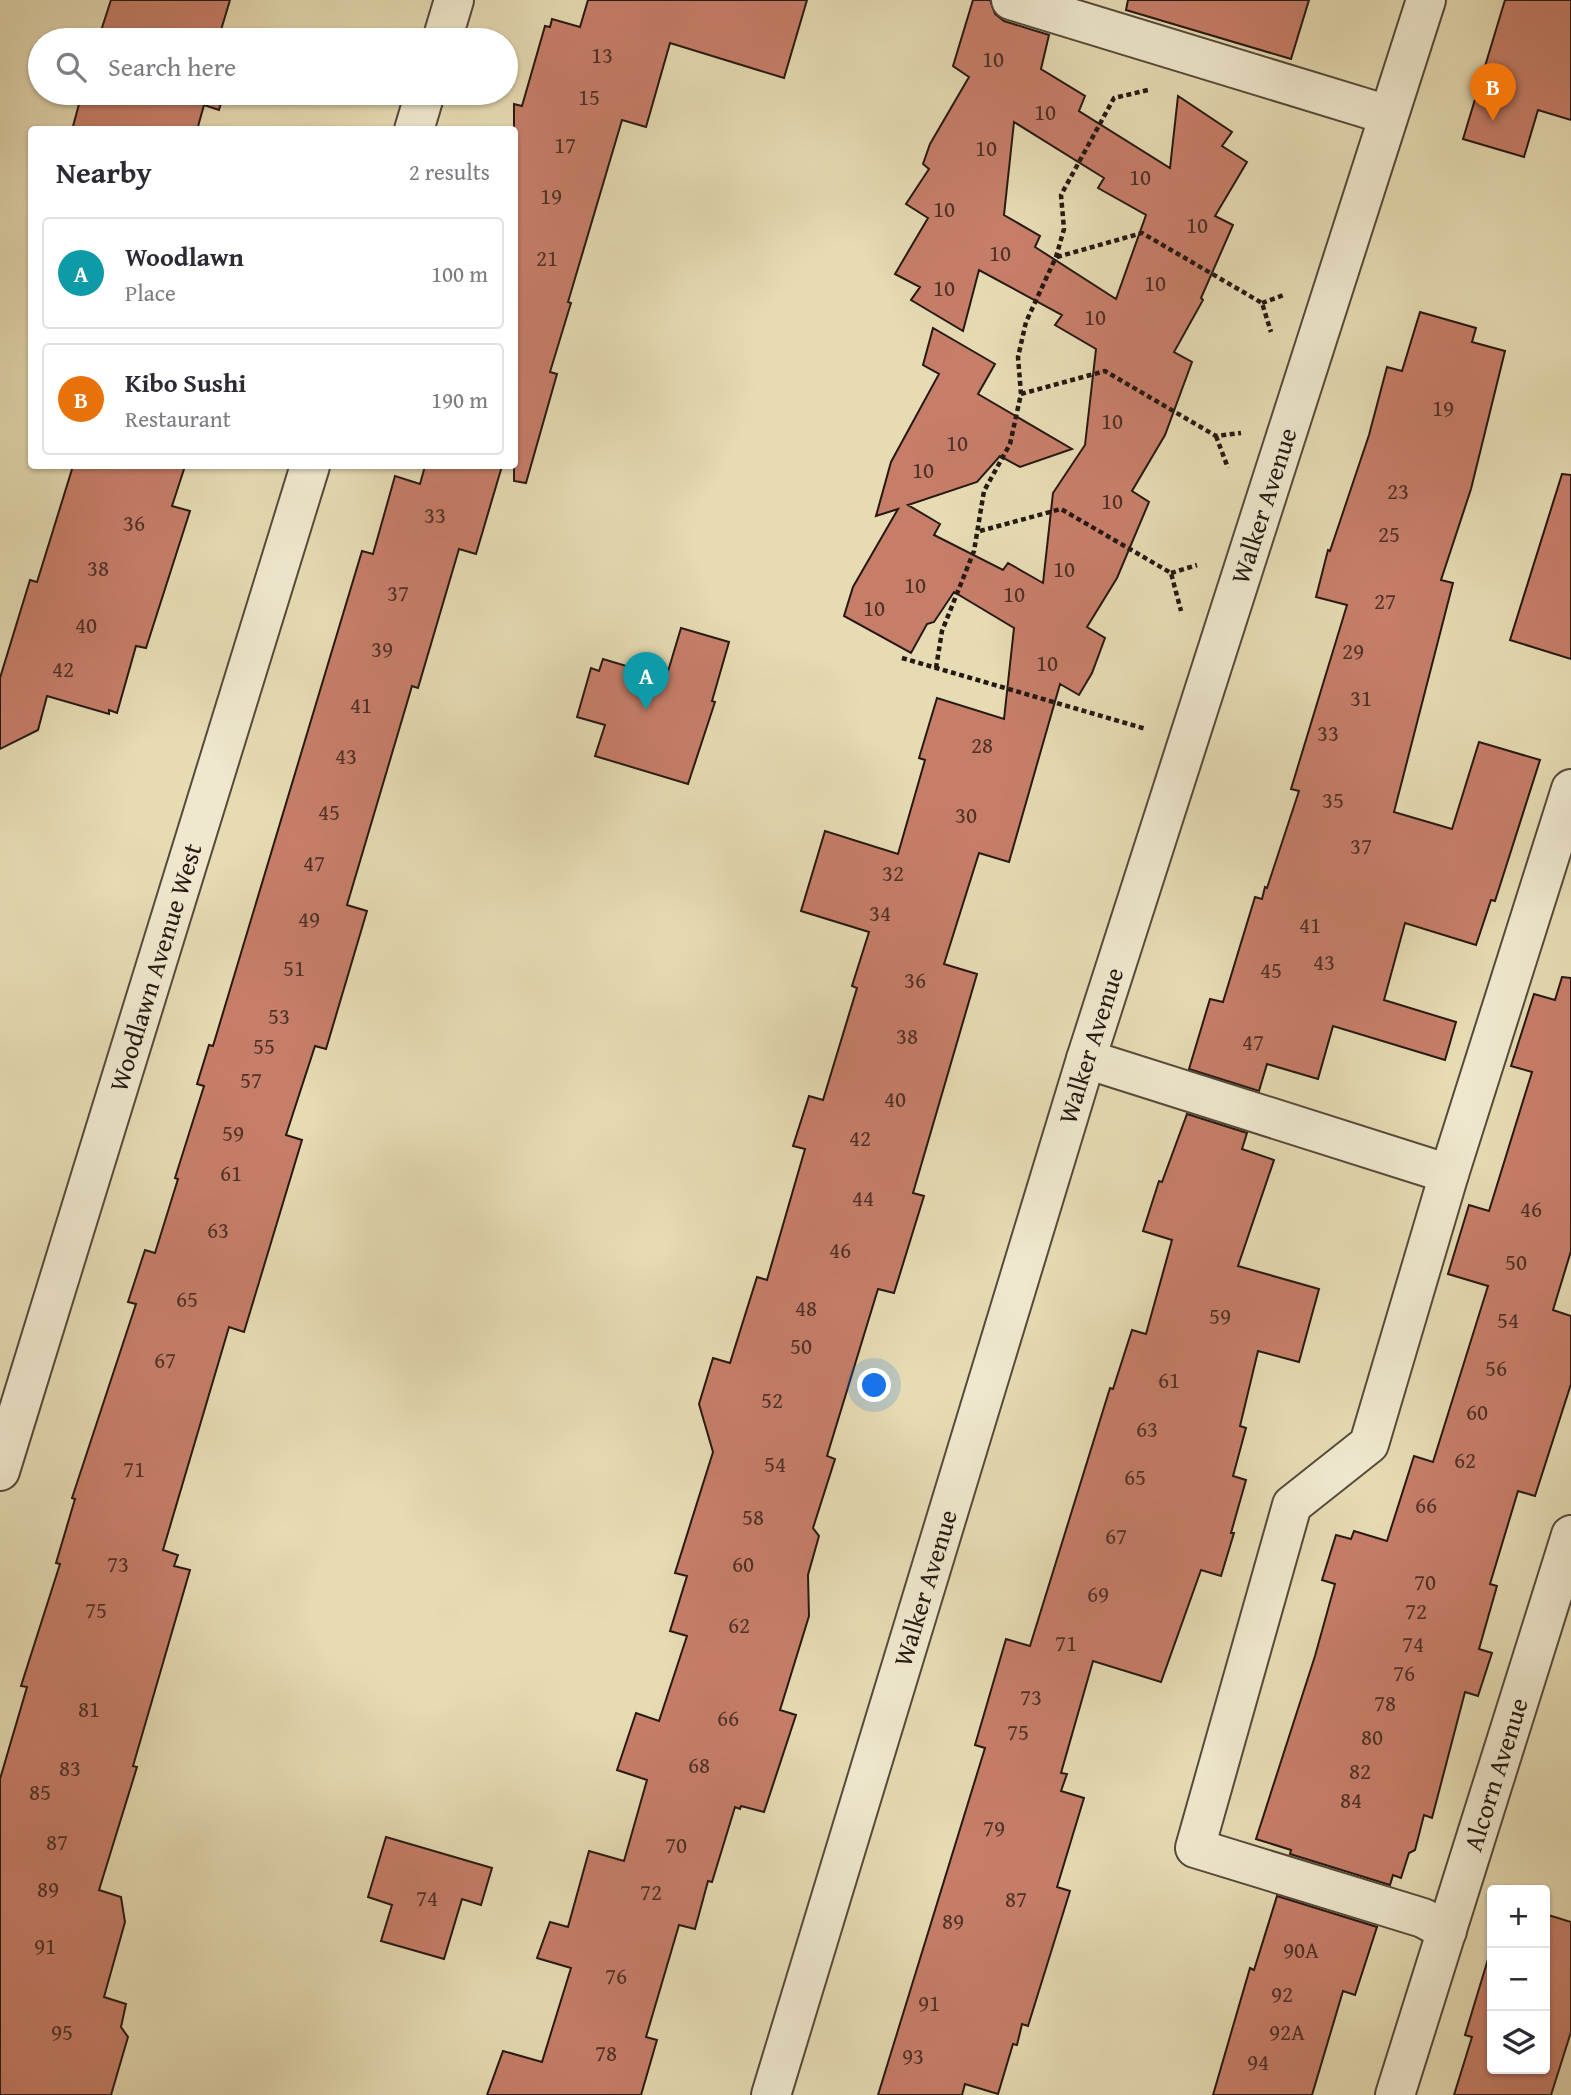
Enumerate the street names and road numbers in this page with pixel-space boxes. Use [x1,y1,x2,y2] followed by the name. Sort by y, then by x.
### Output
[1220,422,1307,589] street label: Walker Avenue
[98,838,212,1096] street label: Woodlawn Avenue West
[1047,962,1133,1128] street label: Walker Avenue
[882,1505,967,1671] street label: Walker Avenue
[1453,1693,1538,1856] street label: Alcorn Avenue

